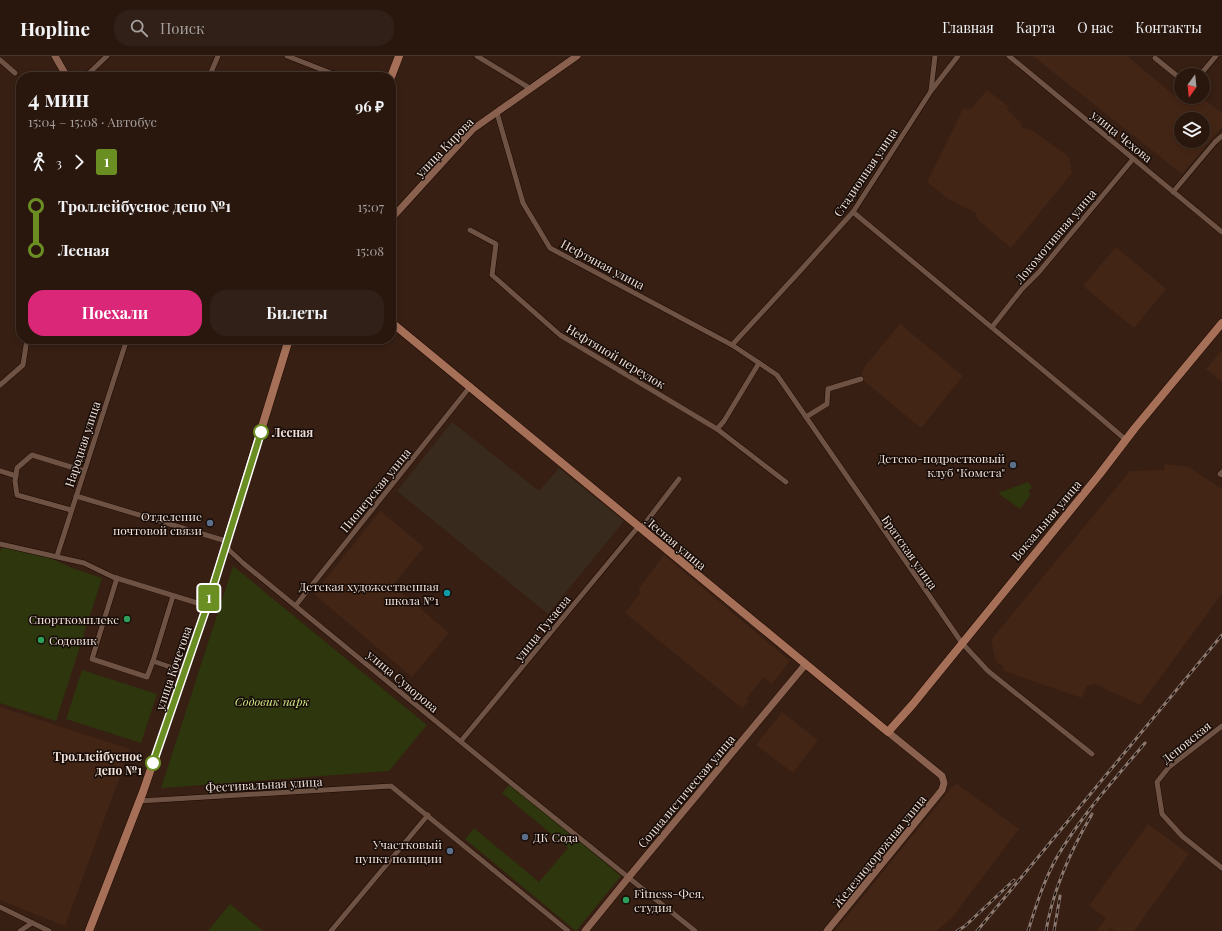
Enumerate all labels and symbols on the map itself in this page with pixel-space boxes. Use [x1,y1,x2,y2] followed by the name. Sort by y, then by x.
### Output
[1174,68,1210,104] north arrow
[1087,106,1156,166] street label: улица Чехова
[411,114,477,181] street label: улица Кирова
[829,125,901,219] street label: Стадионная улица
[1010,185,1099,287] street label: Локомотивная улица
[558,235,648,293] street label: Нефтяная улица
[563,320,669,392] street label: Нефтяной переулок
[61,399,103,489] street label: Народная улица
[253,424,269,440] marker: Лесная
[271,424,313,440] place label: Лесная
[336,445,414,535] street label: Пионерская улица
[878,450,1005,480] place label: Детско-подростковый клуб "Комета"
[1008,460,1018,470] marker: Детско-подростковый клуб "Комета"
[1008,476,1084,564] street label: Вокзальная улица
[113,508,202,538] place label: Отделение почтовой связи
[641,512,710,573] street label: Лесная улица
[878,512,942,592] street label: Братская улица
[205,518,215,528] marker: Отделение почтовой связи
[299,578,440,608] place label: Детская художественная школа №1
[196,585,222,611] line badge: 1
[442,588,452,598] marker: Детская художественная школа №1
[510,592,574,665] street label: улица Тукаева
[29,611,119,627] place label: Спорткомплекс
[122,614,132,624] marker: Спорткомплекс
[151,624,195,713] street label: улица Кочетова
[49,632,97,648] place label: Содовик
[36,635,46,645] marker: Содовик
[363,646,442,716] street label: улица Суворова
[235,693,309,709] park label: Содовик парк
[1158,717,1214,767] street label: Деповская
[634,731,738,851] street label: Социалистическая улица
[53,748,142,778] place label: Троллейбусное депо №1
[145,755,161,771] marker: Троллейбусное депо №1
[205,773,323,795] street label: Фестивальная улица
[829,791,929,911] street label: Железнодорожная улица
[533,829,578,845] place label: ДК Сода
[520,832,530,842] marker: ДК Сода
[355,836,442,866] place label: Участковый пункт полиции
[445,846,455,856] marker: Участковый пункт полиции
[634,885,704,915] place label: Fitness-Фея, студия
[621,895,631,905] marker: Fitness-Фея, студия

